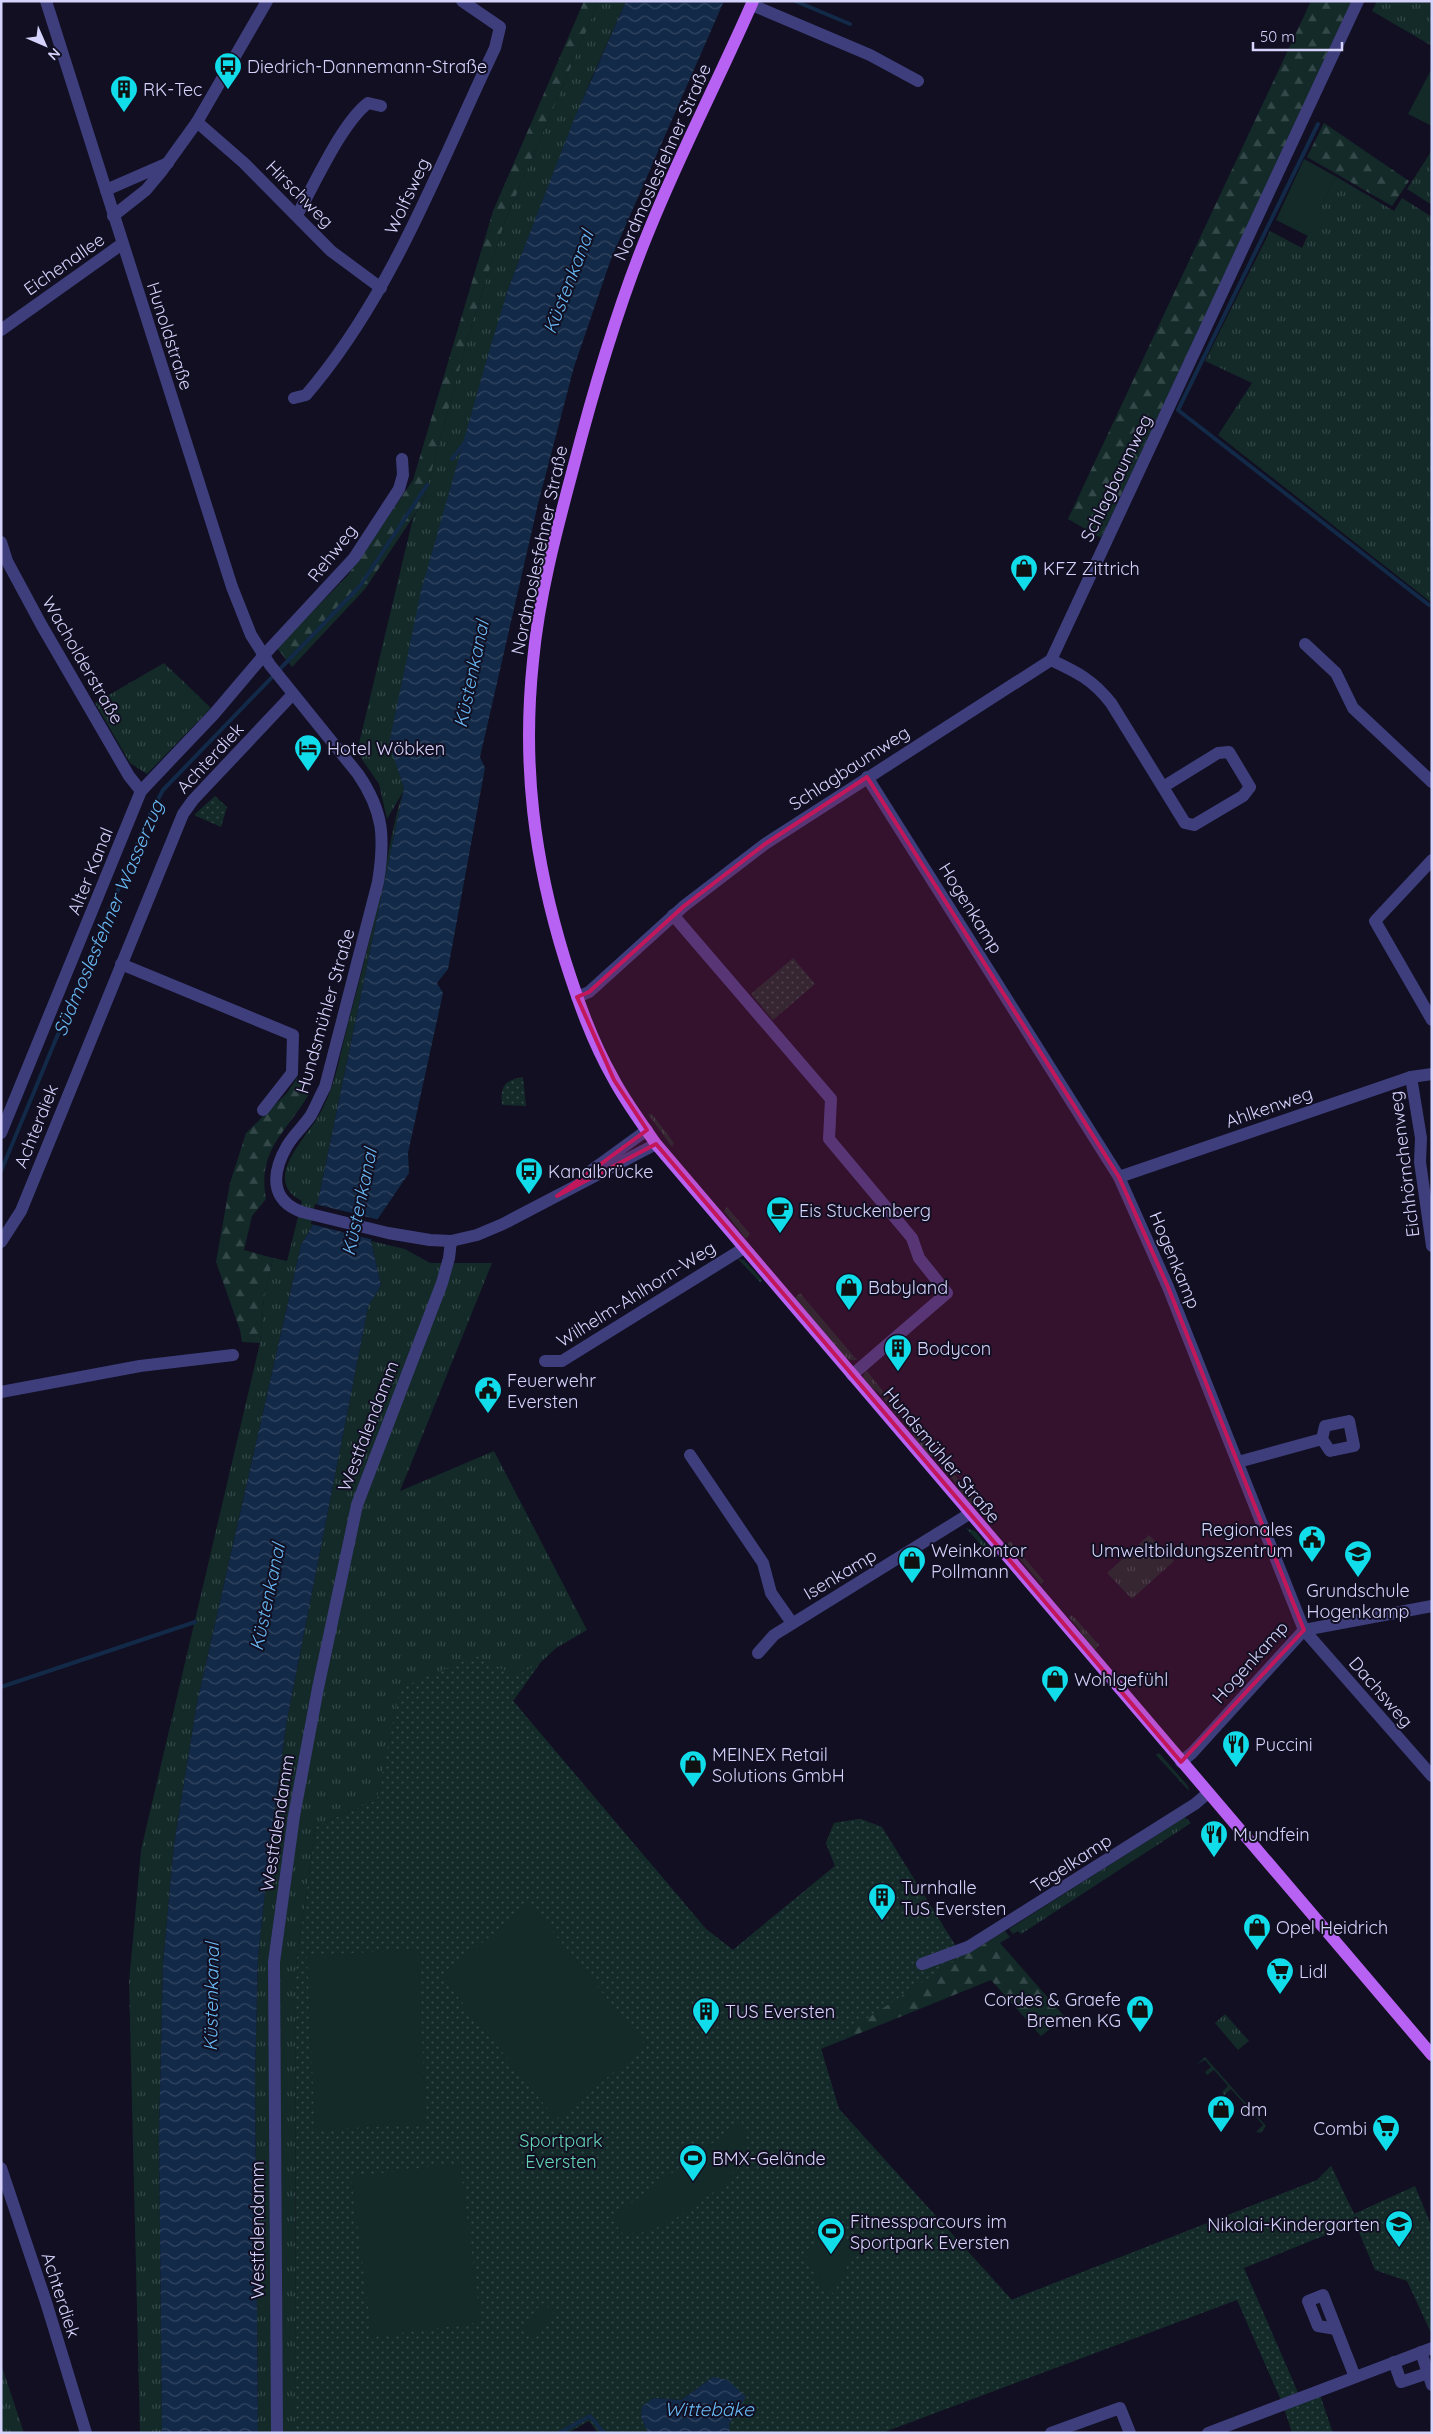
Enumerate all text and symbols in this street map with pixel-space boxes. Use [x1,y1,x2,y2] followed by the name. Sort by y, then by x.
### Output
[20,20,70,70] north arrow
[1253,20,1342,52] scale bar
[1260,27,1295,46] text: 50 m
[44,44,64,64] text: N
[213,51,243,90] bus stop icon: Diedrich-Dannemann-Straße
[247,55,487,78] place label: Diedrich-Dannemann-Straße
[608,60,716,264] street label: Nordmoslesfehner Straße
[109,74,139,113] building icon: RK-Tec
[143,78,202,101] place label: RK-Tec
[379,154,435,238] street label: Wolfsweg
[261,155,339,233] street label: Hirschweg
[537,224,600,337] water label: Küstenkanal
[19,228,109,300] street label: Eichenallee
[142,279,198,393] street label: Hunoldstraße
[1075,410,1157,546] street label: Schlagbaumweg
[506,443,572,657] street label: Nordmoslesfehner Straße
[302,519,362,587] street label: Rehweg
[1009,553,1039,592] shop icon: KFZ Zittrich
[1043,557,1140,580] place label: KFZ Zittrich
[37,592,129,728] street label: Wacholderstraße
[448,616,495,730] water label: Küstenkanal
[171,718,249,798] street label: Achterdiek
[784,720,914,816] street label: Schlagbaumweg
[293,733,323,772] hotel icon: Hotel Wöbken
[327,737,445,760] place label: Hotel Wöbken
[47,796,169,1039] water label: Südmoslesfehner Wasserzug
[62,824,118,918] street label: Alter Kanal
[934,858,1008,958] street label: Hogenkamp
[290,926,360,1096] street label: Hundsmühler Straße
[9,1081,63,1171] street label: Achterdiek
[1222,1081,1316,1133] street label: Ahlkenweg
[1384,1090,1424,1238] street label: Eichhörnchenweg
[336,1144,383,1258] water label: Küstenkanal
[514,1156,544,1195] bus stop icon: Kanalbrücke
[548,1160,653,1183] place label: Kanalbrücke
[765,1195,795,1234] cafe icon: Eis Stuckenberg
[799,1199,931,1222] place label: Eis Stuckenberg
[1144,1208,1206,1312] street label: Hogenkamp
[552,1236,720,1352] street label: Wilhelm-Ahlhorn-Weg
[834,1272,864,1311] shop icon: Babyland
[868,1276,948,1299] place label: Babyland
[883,1333,913,1372] building icon: Bodycon
[917,1337,991,1360] place label: Bodycon
[333,1357,403,1495] street label: Westfalendamm
[507,1369,596,1413] place label: Feuerwehr Eversten
[473,1375,503,1414] public building icon: Feuerwehr Eversten
[878,1382,1006,1528] street label: Hundsmühler Straße
[1091,1518,1293,1562] place label: Regionales Umweltbildungszentrum
[1297,1524,1327,1563] public building icon: Regionales Umweltbildungszentrum
[244,1539,291,1653] water label: Küstenkanal
[931,1539,1027,1583] place label: Weinkontor Pollmann
[1343,1539,1373,1578] school or university icon: Grundschule Hogenkamp
[799,1543,881,1605] street label: Isenkamp
[897,1545,927,1584] shop icon: Weinkontor Pollmann
[1306,1579,1410,1623] place label: Grundschule Hogenkamp
[1207,1616,1293,1708] street label: Hogenkamp
[1344,1652,1418,1732] street label: Dachsweg
[1040,1664,1070,1703] shop icon: Wohlgefühl
[1074,1668,1168,1691] place label: Wohlgefühl
[1221,1729,1251,1768] restaurant icon: Puccini
[1255,1733,1313,1756] place label: Puccini
[712,1743,845,1787] place label: MEINEX Retail Solutions GmbH
[678,1749,708,1788] shop icon: MEINEX Retail Solutions GmbH
[255,1753,299,1893] street label: Westfalendamm
[1199,1819,1229,1858] restaurant icon: Mundfein
[1233,1823,1310,1846] place label: Mundfein
[1026,1828,1116,1898] street label: Tegelkamp
[901,1876,1007,1920] place label: Turnhalle TuS Eversten
[867,1882,897,1921] building icon: Turnhalle TuS Eversten
[1242,1912,1272,1951] shop icon: Opel Heidrich
[1276,1916,1388,1939] place label: Opel Heidrich
[198,1940,224,2052] water label: Küstenkanal
[1265,1956,1295,1995] supermarket icon: Lidl
[1299,1960,1327,1983] place label: Lidl
[984,1988,1121,2032] place label: Cordes & Graefe Bremen KG
[1125,1994,1155,2033] shop icon: Cordes & Graefe Bremen KG
[691,1996,721,2035] building icon: TUS Eversten
[725,2000,835,2023] place label: TUS Eversten
[1206,2094,1236,2133] shop icon: dm
[1240,2098,1267,2121] place label: dm
[1371,2113,1401,2152] supermarket icon: Combi
[1313,2117,1367,2140] place label: Combi
[519,2129,603,2173] park label: Sportpark Eversten
[678,2143,708,2182] sports icon: BMX-Gelände
[712,2147,826,2170] place label: BMX-Gelände
[246,2161,269,2299] street label: Westfalendamm
[1384,2209,1414,2248] school or university icon: Nikolai-Kindergarten
[850,2210,1010,2254] place label: Fitnessparcours im Sportpark Eversten
[1207,2213,1380,2236] place label: Nikolai-Kindergarten
[816,2216,846,2255] sports icon: Fitnessparcours im Sportpark Eversten
[36,2249,86,2341] street label: Achterdiek
[664,2397,755,2421] water label: Wittebäke

